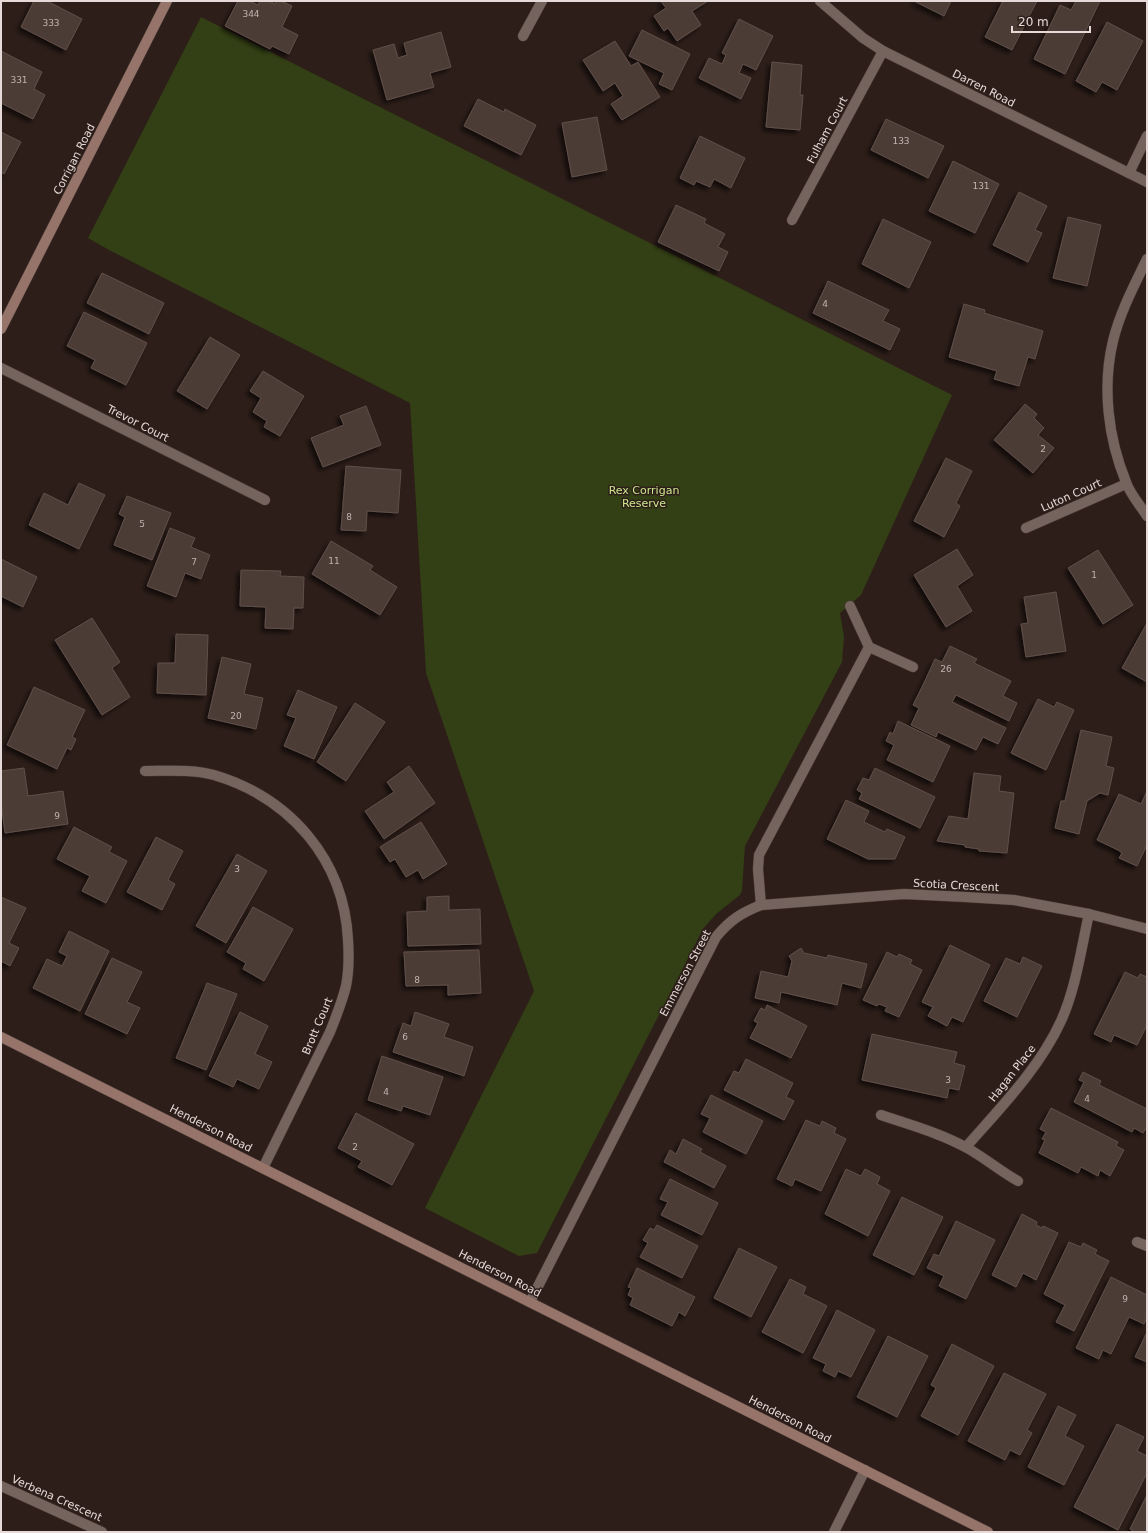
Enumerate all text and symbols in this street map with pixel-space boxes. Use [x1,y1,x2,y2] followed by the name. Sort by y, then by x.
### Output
[1012,8,1090,34] scale bar
[242,9,260,19] house number: 344
[1018,15,1049,29] text: 20 m
[42,18,60,28] house number: 333
[950,67,1017,110] street label: Darren Road
[10,75,28,85] house number: 331
[804,94,851,166] street label: Fulham Court
[51,121,98,197] street label: Corrigan Road
[892,136,910,146] house number: 133
[972,181,990,191] house number: 131
[822,299,828,309] house number: 4
[104,402,171,445] street label: Trevor Court
[1040,444,1046,454] house number: 2
[1039,476,1104,515] street label: Luton Court
[609,484,679,510] park label: Rex Corrigan Reserve
[346,512,352,522] house number: 8
[139,519,145,529] house number: 5
[328,556,340,566] house number: 11
[191,557,197,567] house number: 7
[1091,570,1097,580] house number: 1
[940,664,952,674] house number: 26
[230,711,242,721] house number: 20
[54,811,60,821] house number: 9
[234,864,240,874] house number: 3
[913,877,1000,894] street label: Scotia Crescent
[657,927,714,1019] street label: Emmerson Street
[414,975,420,985] house number: 8
[300,995,336,1057] street label: Brott Court
[402,1032,408,1042] house number: 6
[986,1042,1039,1104] street label: Hagan Place
[945,1075,951,1085] house number: 3
[383,1087,389,1097] house number: 4
[1084,1094,1090,1104] house number: 4
[167,1102,254,1155] street label: Henderson Road
[352,1142,358,1152] house number: 2
[456,1247,543,1300] street label: Henderson Road
[1122,1294,1128,1304] house number: 9
[746,1393,833,1446] street label: Henderson Road
[10,1473,105,1524] street label: Verbena Crescent

